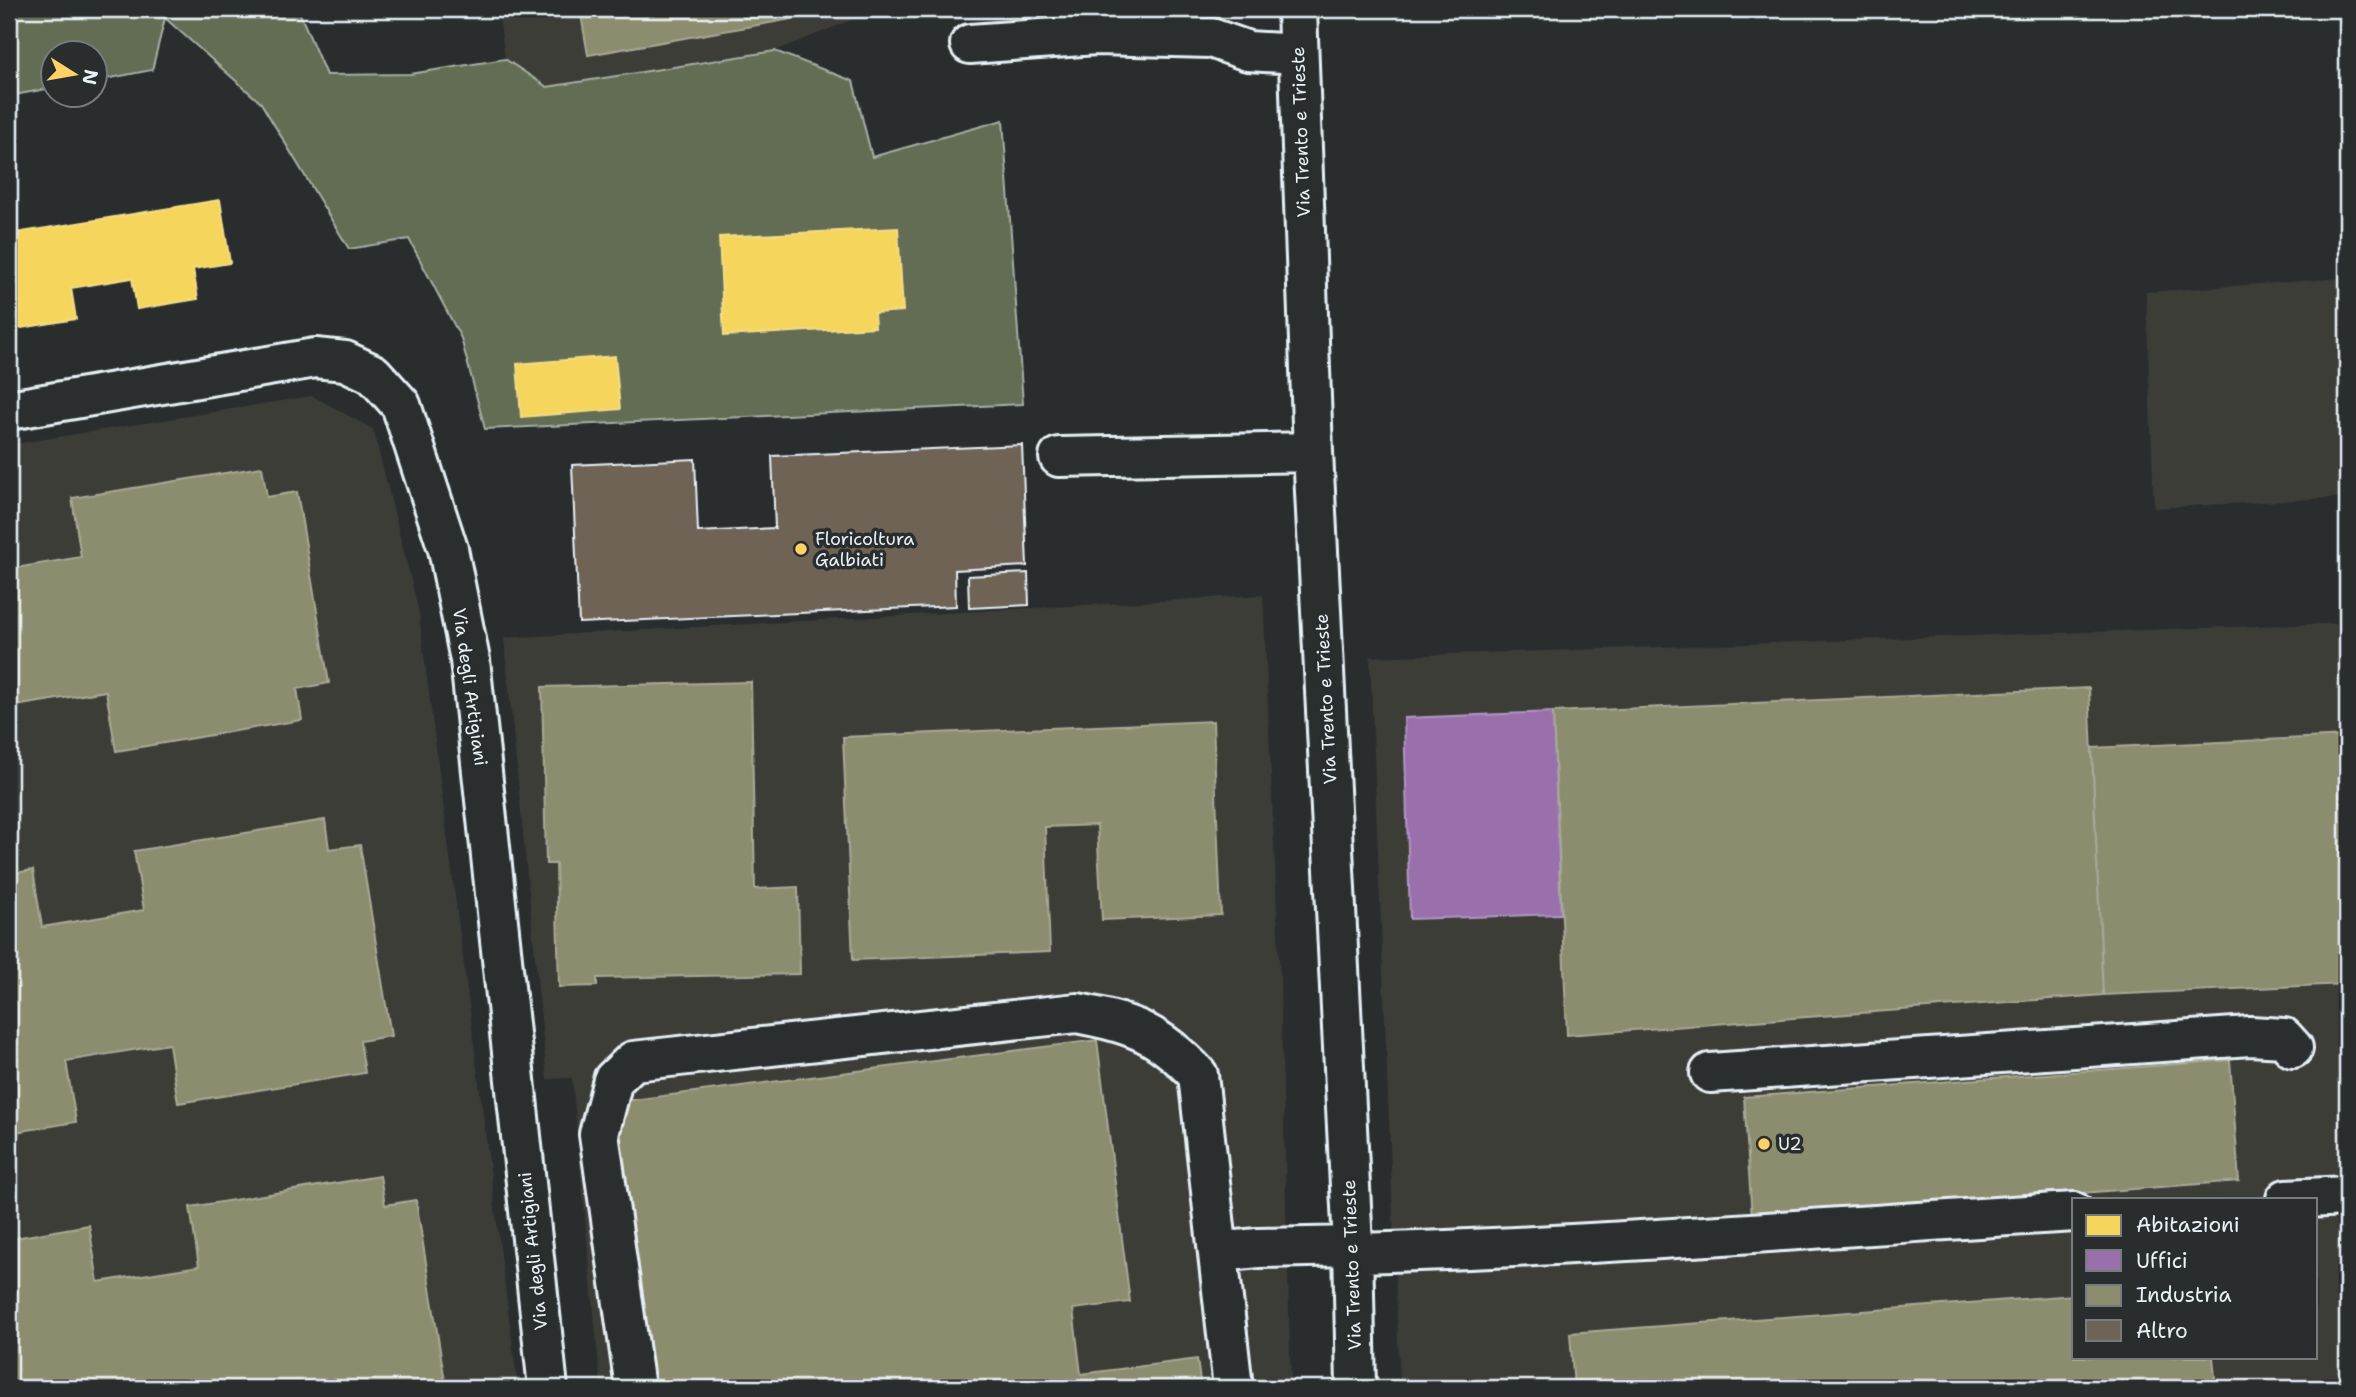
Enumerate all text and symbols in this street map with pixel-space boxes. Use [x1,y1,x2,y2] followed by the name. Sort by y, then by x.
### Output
[38,38,108,108] north arrow
[1286,46,1316,218] street label: Via Trento e Trieste
[76,67,104,87] text: N
[815,527,914,572] place label: Floricoltura Galbiati
[793,541,809,557] marker: Floricoltura Galbiati
[447,607,493,767] street label: Via degli Artigiani
[1310,613,1342,785] street label: Via Trento e Trieste
[1778,1132,1802,1156] place label: U2
[1756,1136,1772,1152] marker: U2
[513,1171,553,1331] street label: Via degli Artigiani
[1337,1179,1367,1351] street label: Via Trento e Trieste
[2072,1198,2318,1358] legend
[2136,1211,2240,1239] text: Abitazioni
[2136,1247,2188,1275] text: Uffici
[2136,1281,2232,1309] text: Industria
[2136,1317,2188,1345] text: Altro

